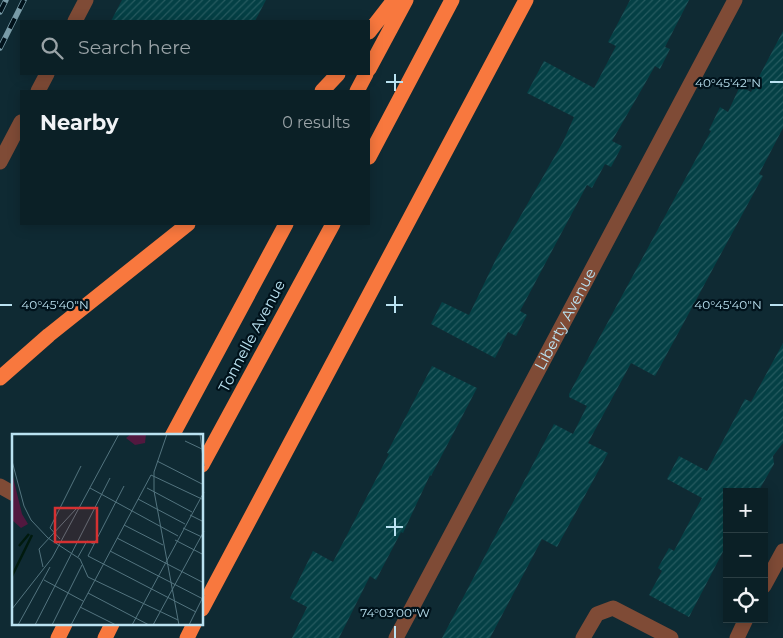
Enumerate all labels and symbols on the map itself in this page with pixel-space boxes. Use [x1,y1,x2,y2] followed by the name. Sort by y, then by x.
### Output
[695,75,761,90] text: 40°45'42"N
[530,265,600,373] street label: Liberty Avenue
[214,276,289,395] street label: Tonnelle Avenue
[21,297,89,312] text: 40°45'40"N
[694,297,762,312] text: 40°45'40"N
[12,434,204,626] inset map
[360,605,430,620] text: 74°03'00"W

